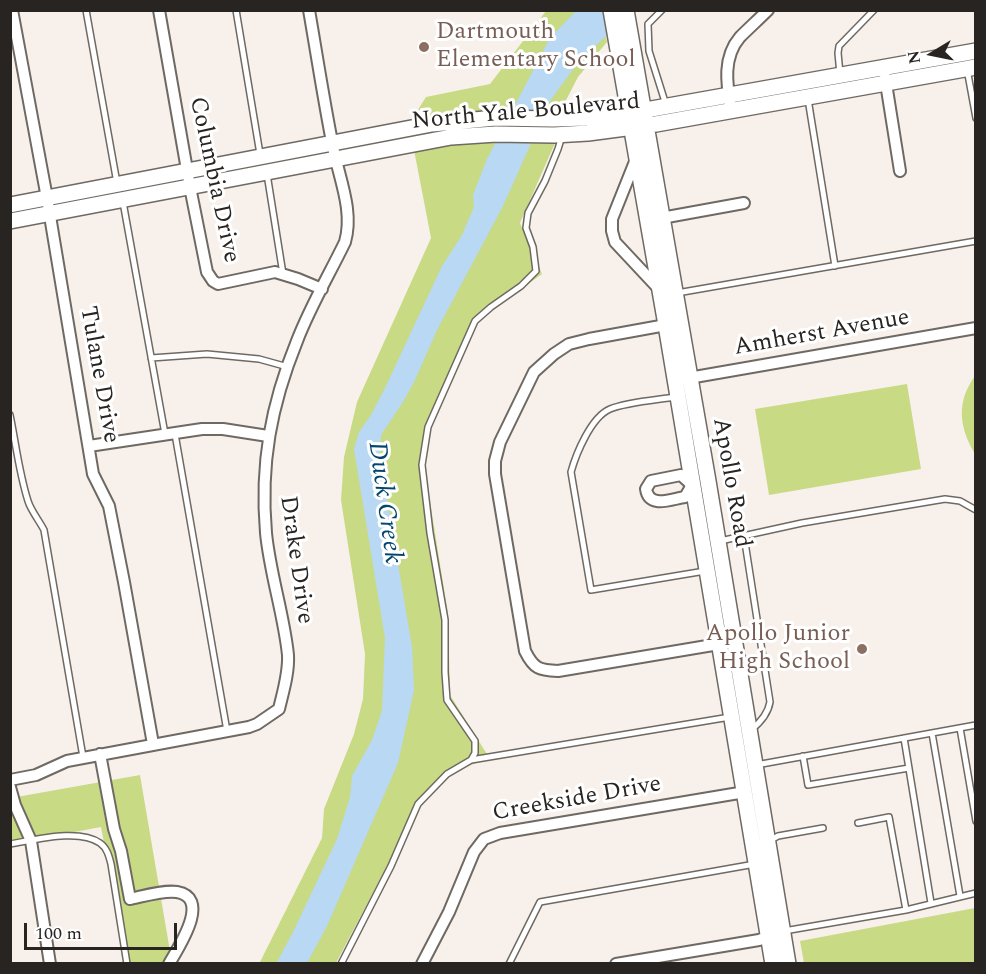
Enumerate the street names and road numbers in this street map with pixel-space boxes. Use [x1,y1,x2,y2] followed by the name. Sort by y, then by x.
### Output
[411,89,641,137] street label: North Yale Boulevard
[181,94,245,266] street label: Columbia Drive
[72,304,124,446] street label: Tulane Drive
[732,304,912,364] street label: Amherst Avenue
[704,416,756,550] street label: Apollo Road
[272,494,318,626] street label: Drake Drive
[490,771,664,829] street label: Creekside Drive

